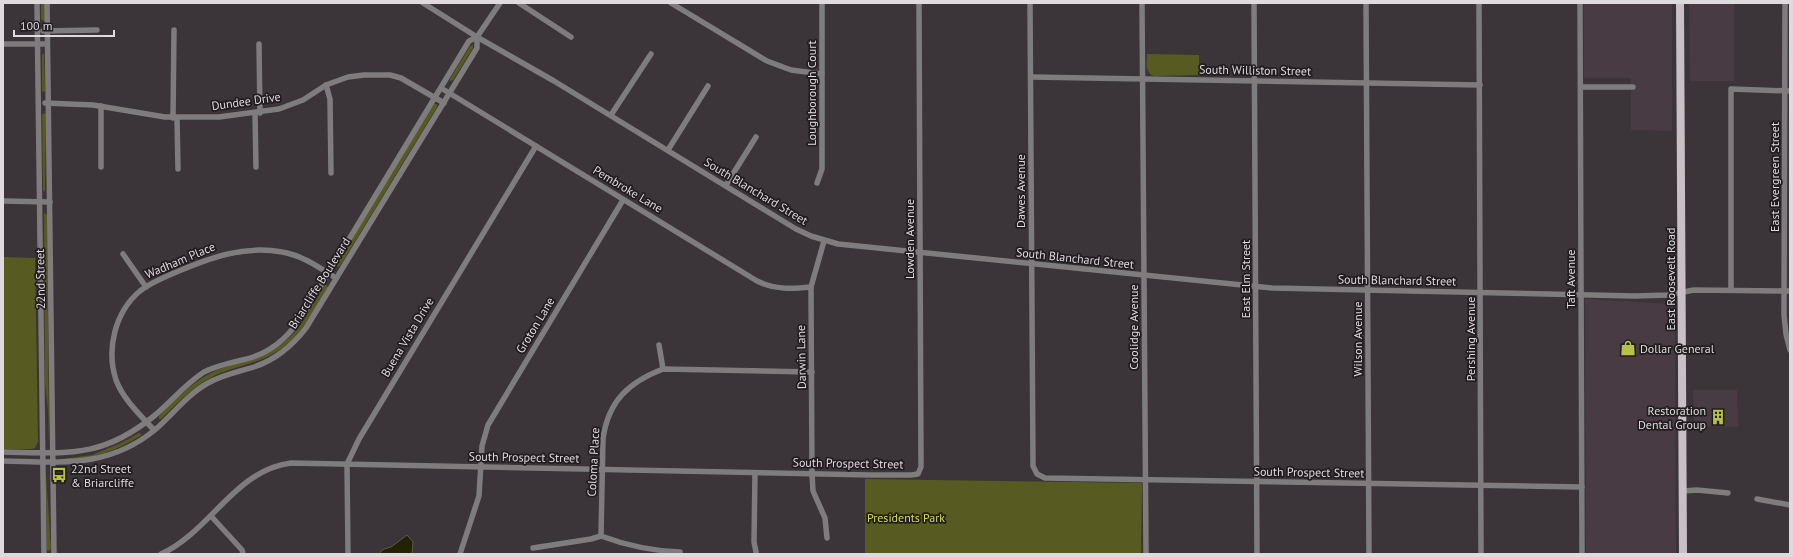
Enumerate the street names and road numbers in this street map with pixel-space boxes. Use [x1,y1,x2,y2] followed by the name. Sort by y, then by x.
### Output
[804,40,819,146] street label: Loughborough Court
[1199,62,1311,78] street label: South Williston Street
[211,89,281,113] street label: Dundee Drive
[1767,122,1782,232] street label: East Evergreen Street
[701,154,811,228] street label: South Blanchard Street
[1013,154,1028,228] street label: Dawes Avenue
[590,162,666,216] street label: Pembroke Lane
[902,199,917,279] street label: Lowden Avenue
[1663,228,1678,330] street label: East Roosevelt Road
[285,235,353,331] street label: Briarcliffe Boulevard
[143,238,217,282] street label: Wadham Place
[1238,240,1253,318] street label: East Elm Street
[1015,244,1135,272] street label: South Blanchard Street
[32,249,48,309] street label: 22nd Street
[1563,249,1578,309] street label: Taft Avenue
[1338,271,1456,289] street label: South Blanchard Street
[1126,284,1141,370] street label: Coolidge Avenue
[512,294,558,356] street label: Groton Lane
[377,295,437,379] street label: Buena Vista Drive
[1463,297,1478,381] street label: Pershing Avenue
[1350,301,1365,377] street label: Wilson Avenue
[793,325,809,389] street label: Darwin Lane
[584,427,602,497] street label: Coloma Place
[469,449,579,465] street label: South Prospect Street
[793,455,903,471] street label: South Prospect Street
[1254,464,1364,480] street label: South Prospect Street

